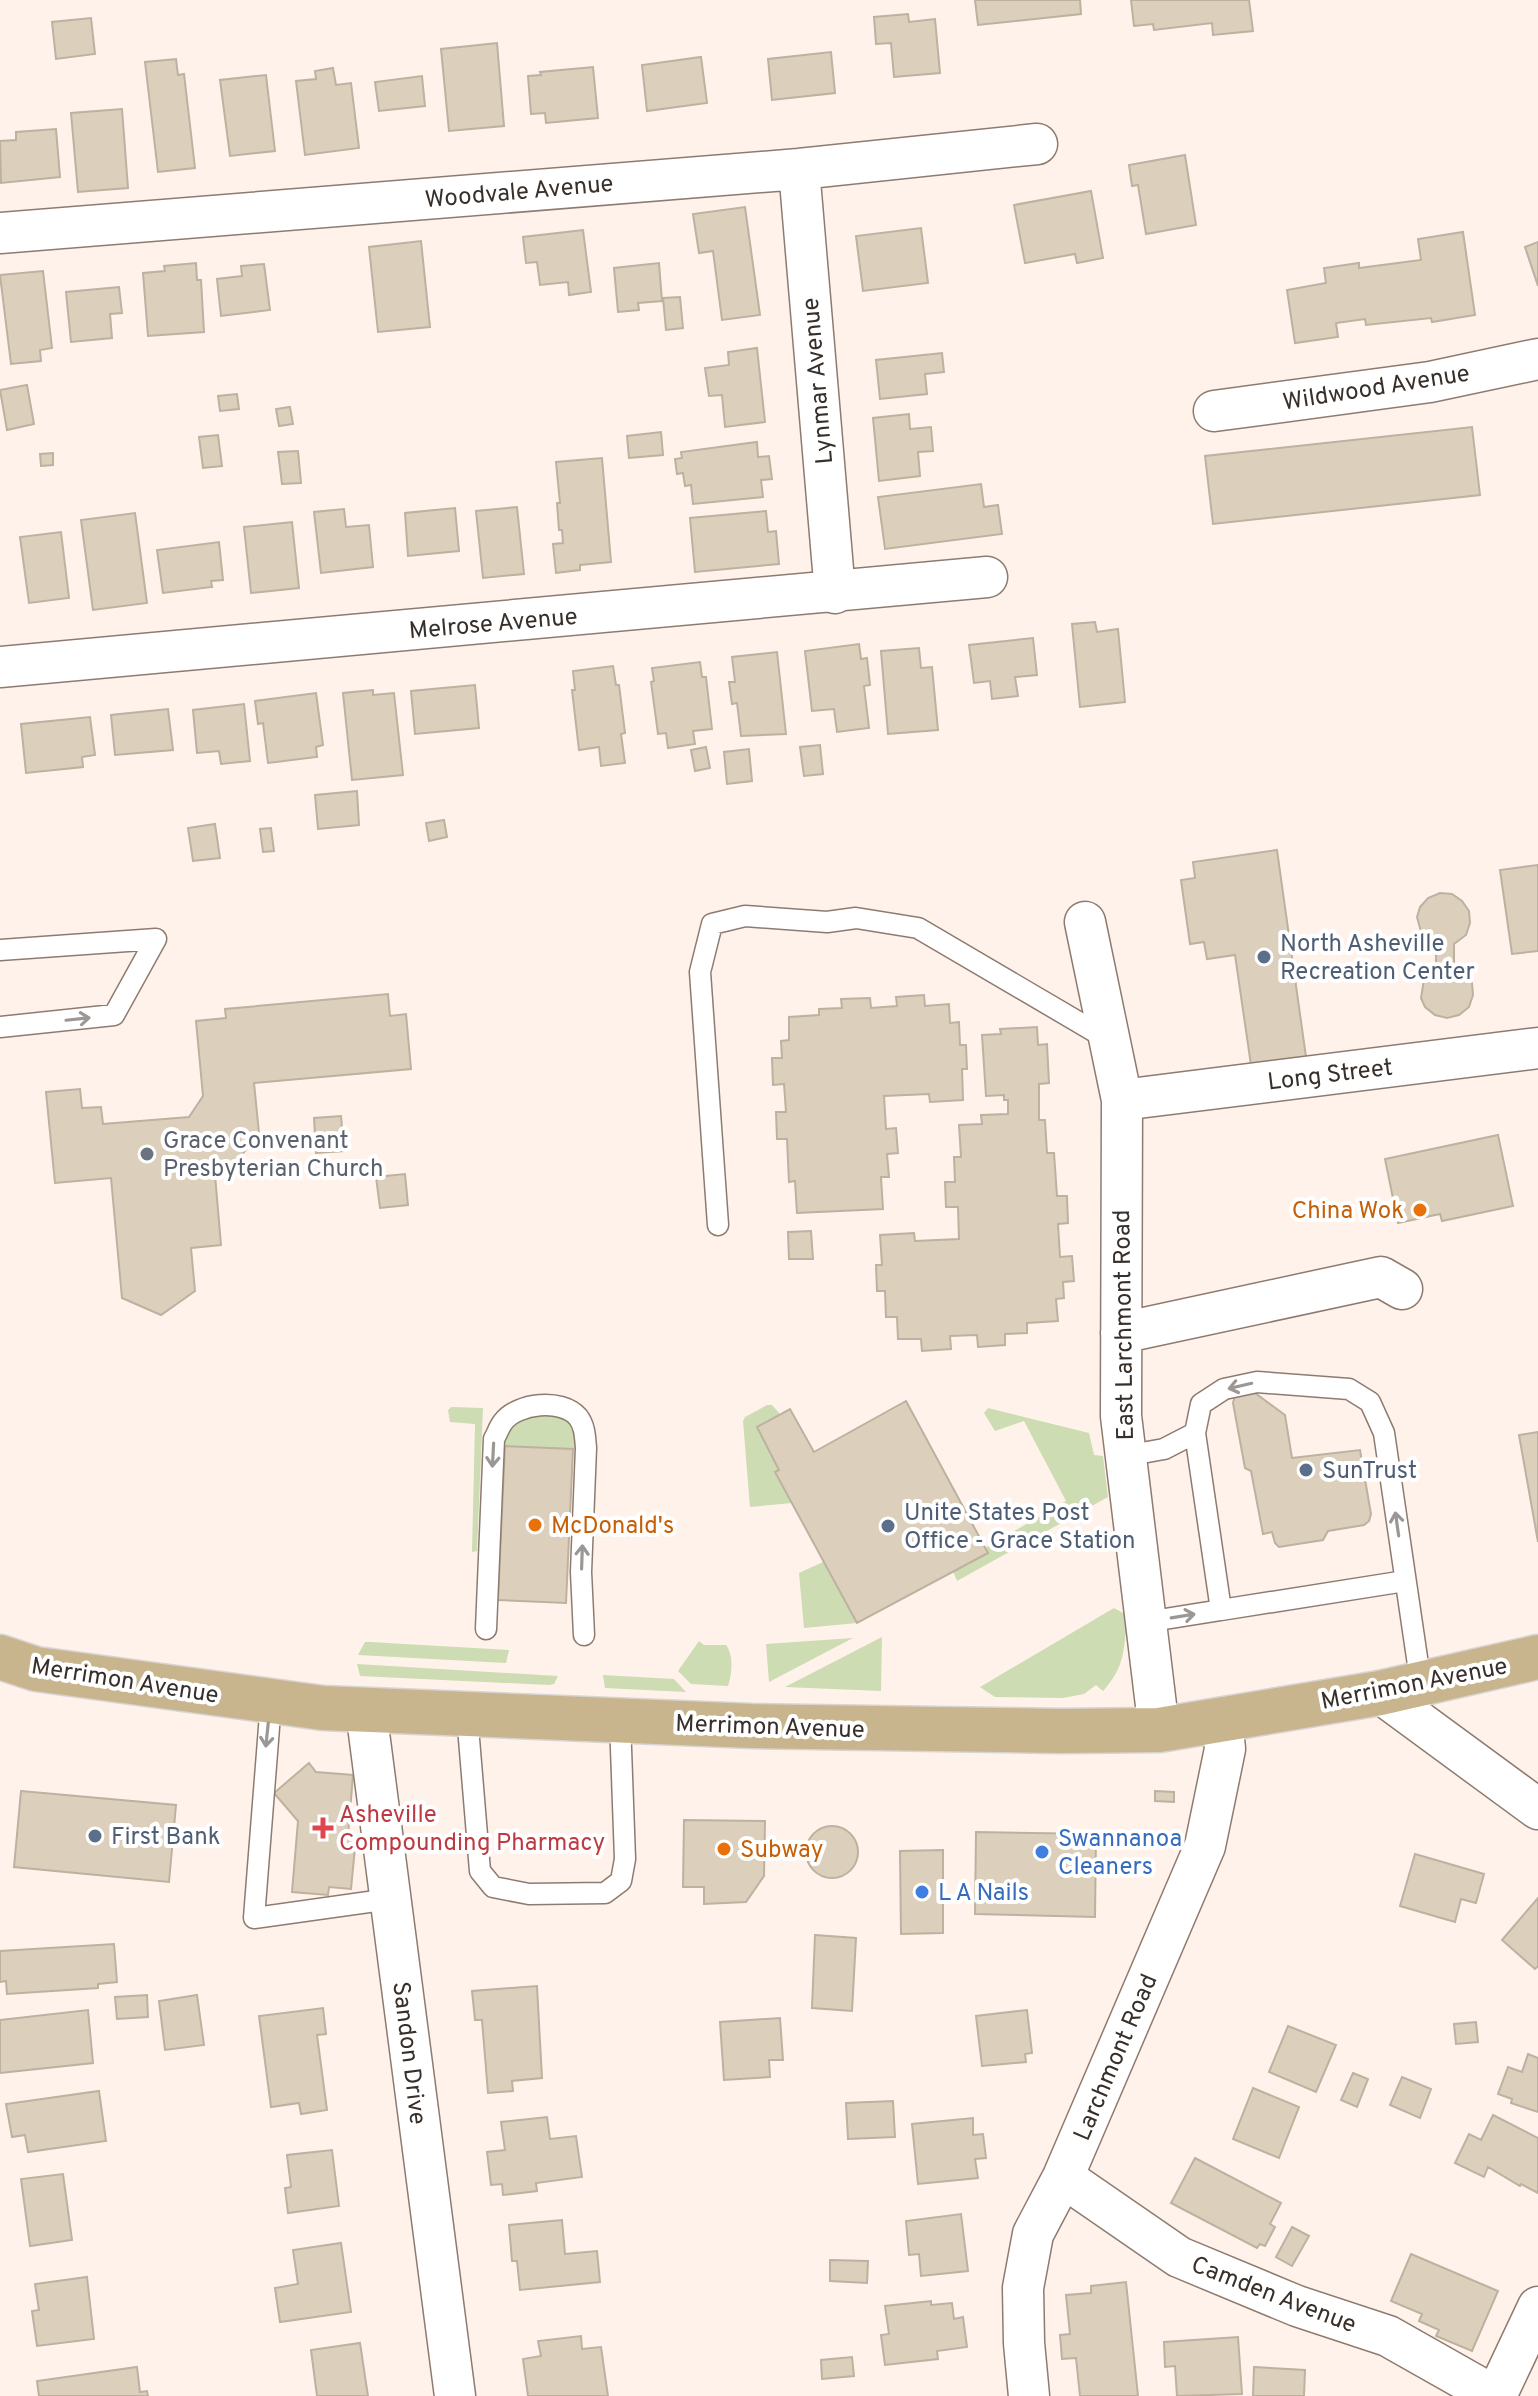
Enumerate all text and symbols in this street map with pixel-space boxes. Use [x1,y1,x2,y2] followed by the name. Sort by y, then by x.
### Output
[424,170,615,216] street label: Woodvale Avenue
[797,296,841,465] street label: Lynmar Avenue
[1281,359,1472,419] street label: Wildwood Avenue
[408,603,579,647] street label: Melrose Avenue
[1280,930,1475,988] place label: North Asheville Recreation Center
[1255,948,1273,966] marker: North Asheville Recreation Center
[64,1012,90,1027] one-way arrow
[1266,1053,1395,1099] street label: Long Street
[163,1127,383,1185] place label: Grace Convenant Presbyterian Church
[138,1145,156,1163] marker: Grace Convenant Presbyterian Church
[1292,1197,1404,1227] place label: China Wok
[1411,1201,1429,1219] marker: China Wok
[1108,1209,1142,1441] street label: East Larchmont Road
[1228,1379,1254,1394] one-way arrow
[485,1441,500,1468] one-way arrow
[1322,1457,1417,1487] place label: SunTrust
[1297,1461,1315,1479] marker: SunTrust
[904,1499,1136,1557] place label: Unite States Post Office - Grace Station
[551,1512,674,1542] place label: McDonald's
[1389,1512,1404,1538] one-way arrow
[526,1516,544,1534] marker: McDonald's
[879,1517,897,1535] marker: Unite States Post Office - Grace Station
[574,1544,589,1571] one-way arrow
[1170,1608,1195,1623] one-way arrow
[29,1652,221,1712] street label: Merrimon Avenue
[1319,1652,1510,1718] street label: Merrimon Avenue
[675,1710,865,1746] street label: Merrimon Avenue
[260,1721,275,1748] one-way arrow
[339,1801,605,1859] place label: Asheville Compounding Pharmacy
[314,1819,332,1837] marker: Asheville Compounding Pharmacy
[111,1823,221,1853] place label: First Bank
[1058,1825,1182,1883] place label: Swannanoa Cleaners
[86,1827,104,1845] marker: First Bank
[740,1836,823,1866] place label: Subway
[715,1840,733,1858] marker: Subway
[1033,1843,1051,1861] marker: Swannanoa Cleaners
[938,1879,1029,1909] place label: L A Nails
[913,1883,931,1901] marker: L A Nails
[1068,1970,1165,2146] street label: Larchmont Road
[384,1980,432,2127] street label: Sandon Drive
[1187,2251,1360,2341] street label: Camden Avenue

